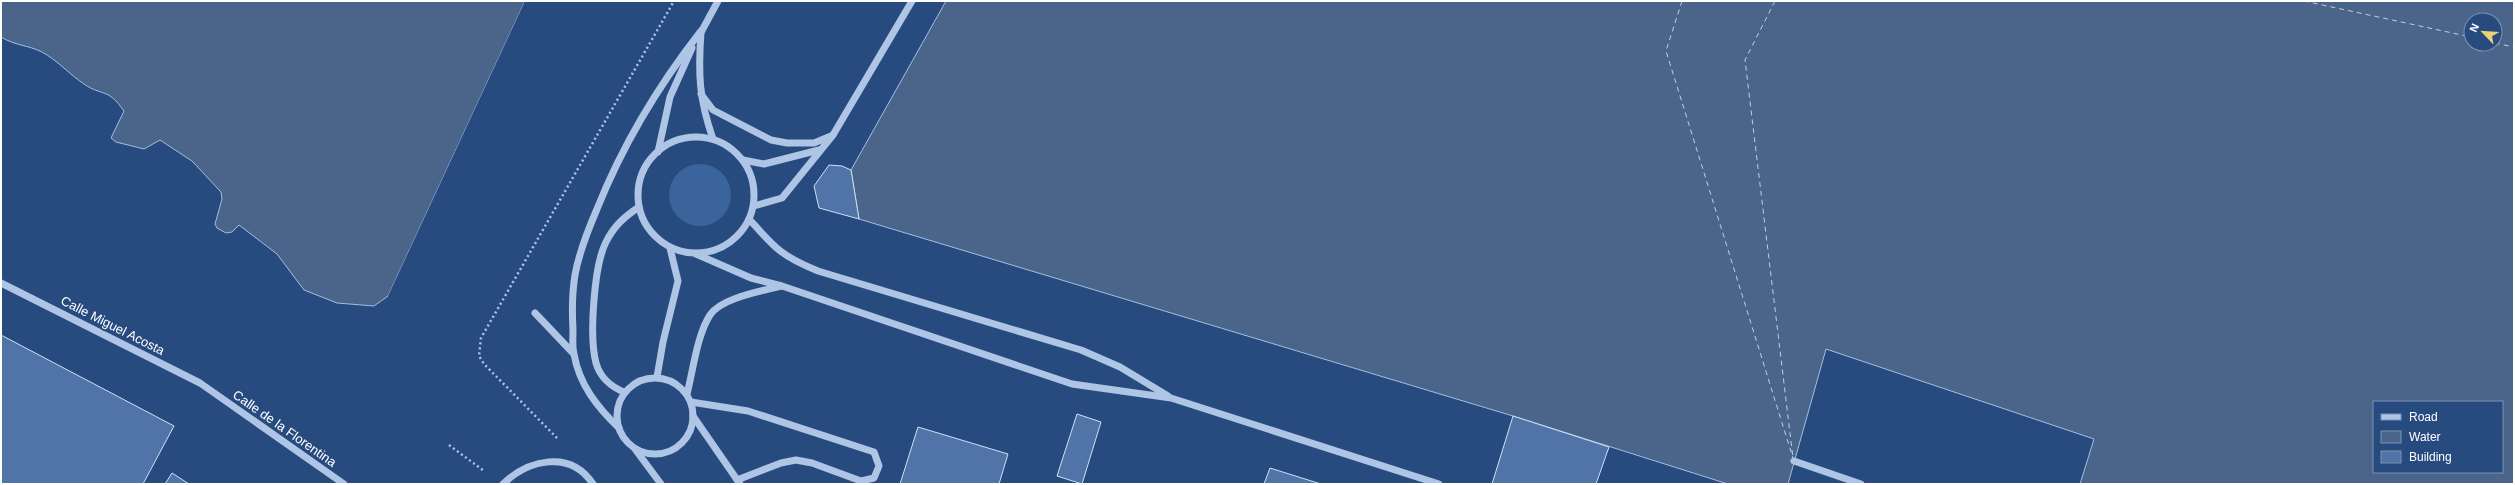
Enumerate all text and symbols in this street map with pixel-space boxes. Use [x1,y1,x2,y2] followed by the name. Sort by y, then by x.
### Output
[2463,12,2503,52] north arrow
[2467,22,2481,34] text: N
[59,293,168,358] street label: Calle Miguel Acosta
[230,387,340,470] street label: Calle de la Florentina
[2373,401,2503,473] legend
[2409,410,2438,424] text: Road
[2409,430,2441,444] text: Water
[2409,450,2452,464] text: Building

